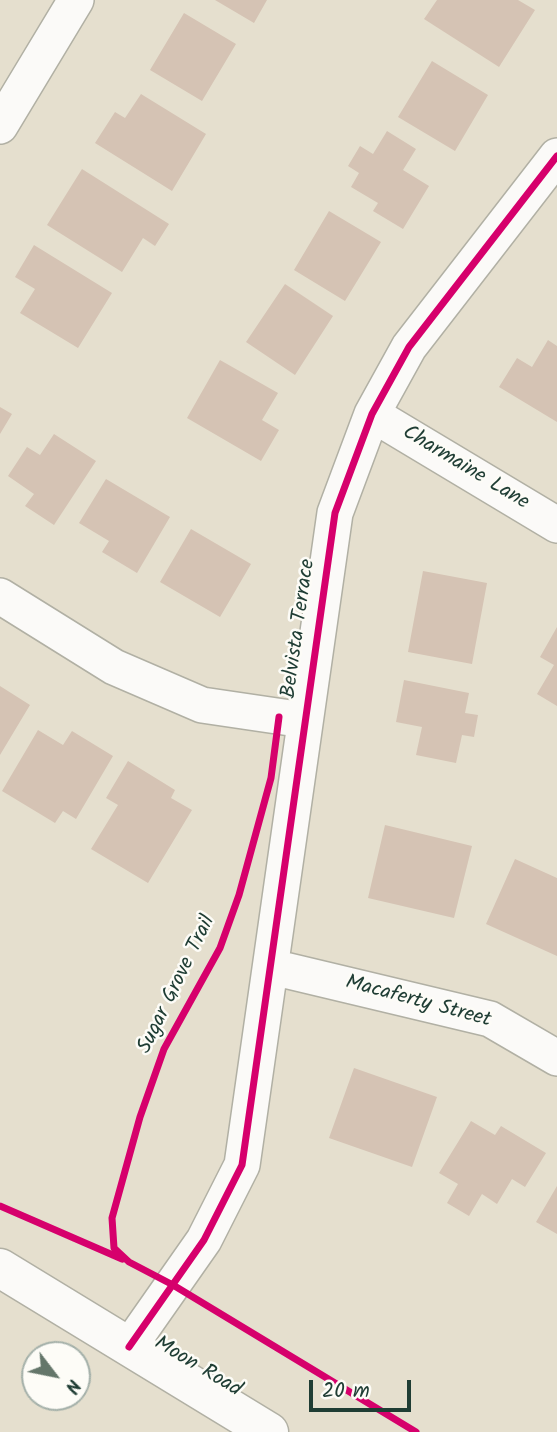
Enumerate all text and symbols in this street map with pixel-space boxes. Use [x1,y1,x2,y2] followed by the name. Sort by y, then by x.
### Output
[397,421,533,517] street label: Charmaine Lane
[278,558,322,700] street label: Belvista Terrace
[134,912,222,1058] street label: Sugar Grove Trail
[343,971,493,1035] street label: Macaferty Street
[149,1332,245,1404] street label: Moon Road
[21,1341,91,1411] north arrow
[312,1366,414,1410] scale bar
[56,1373,88,1399] text: N
[322,1375,370,1408] text: 20 m

